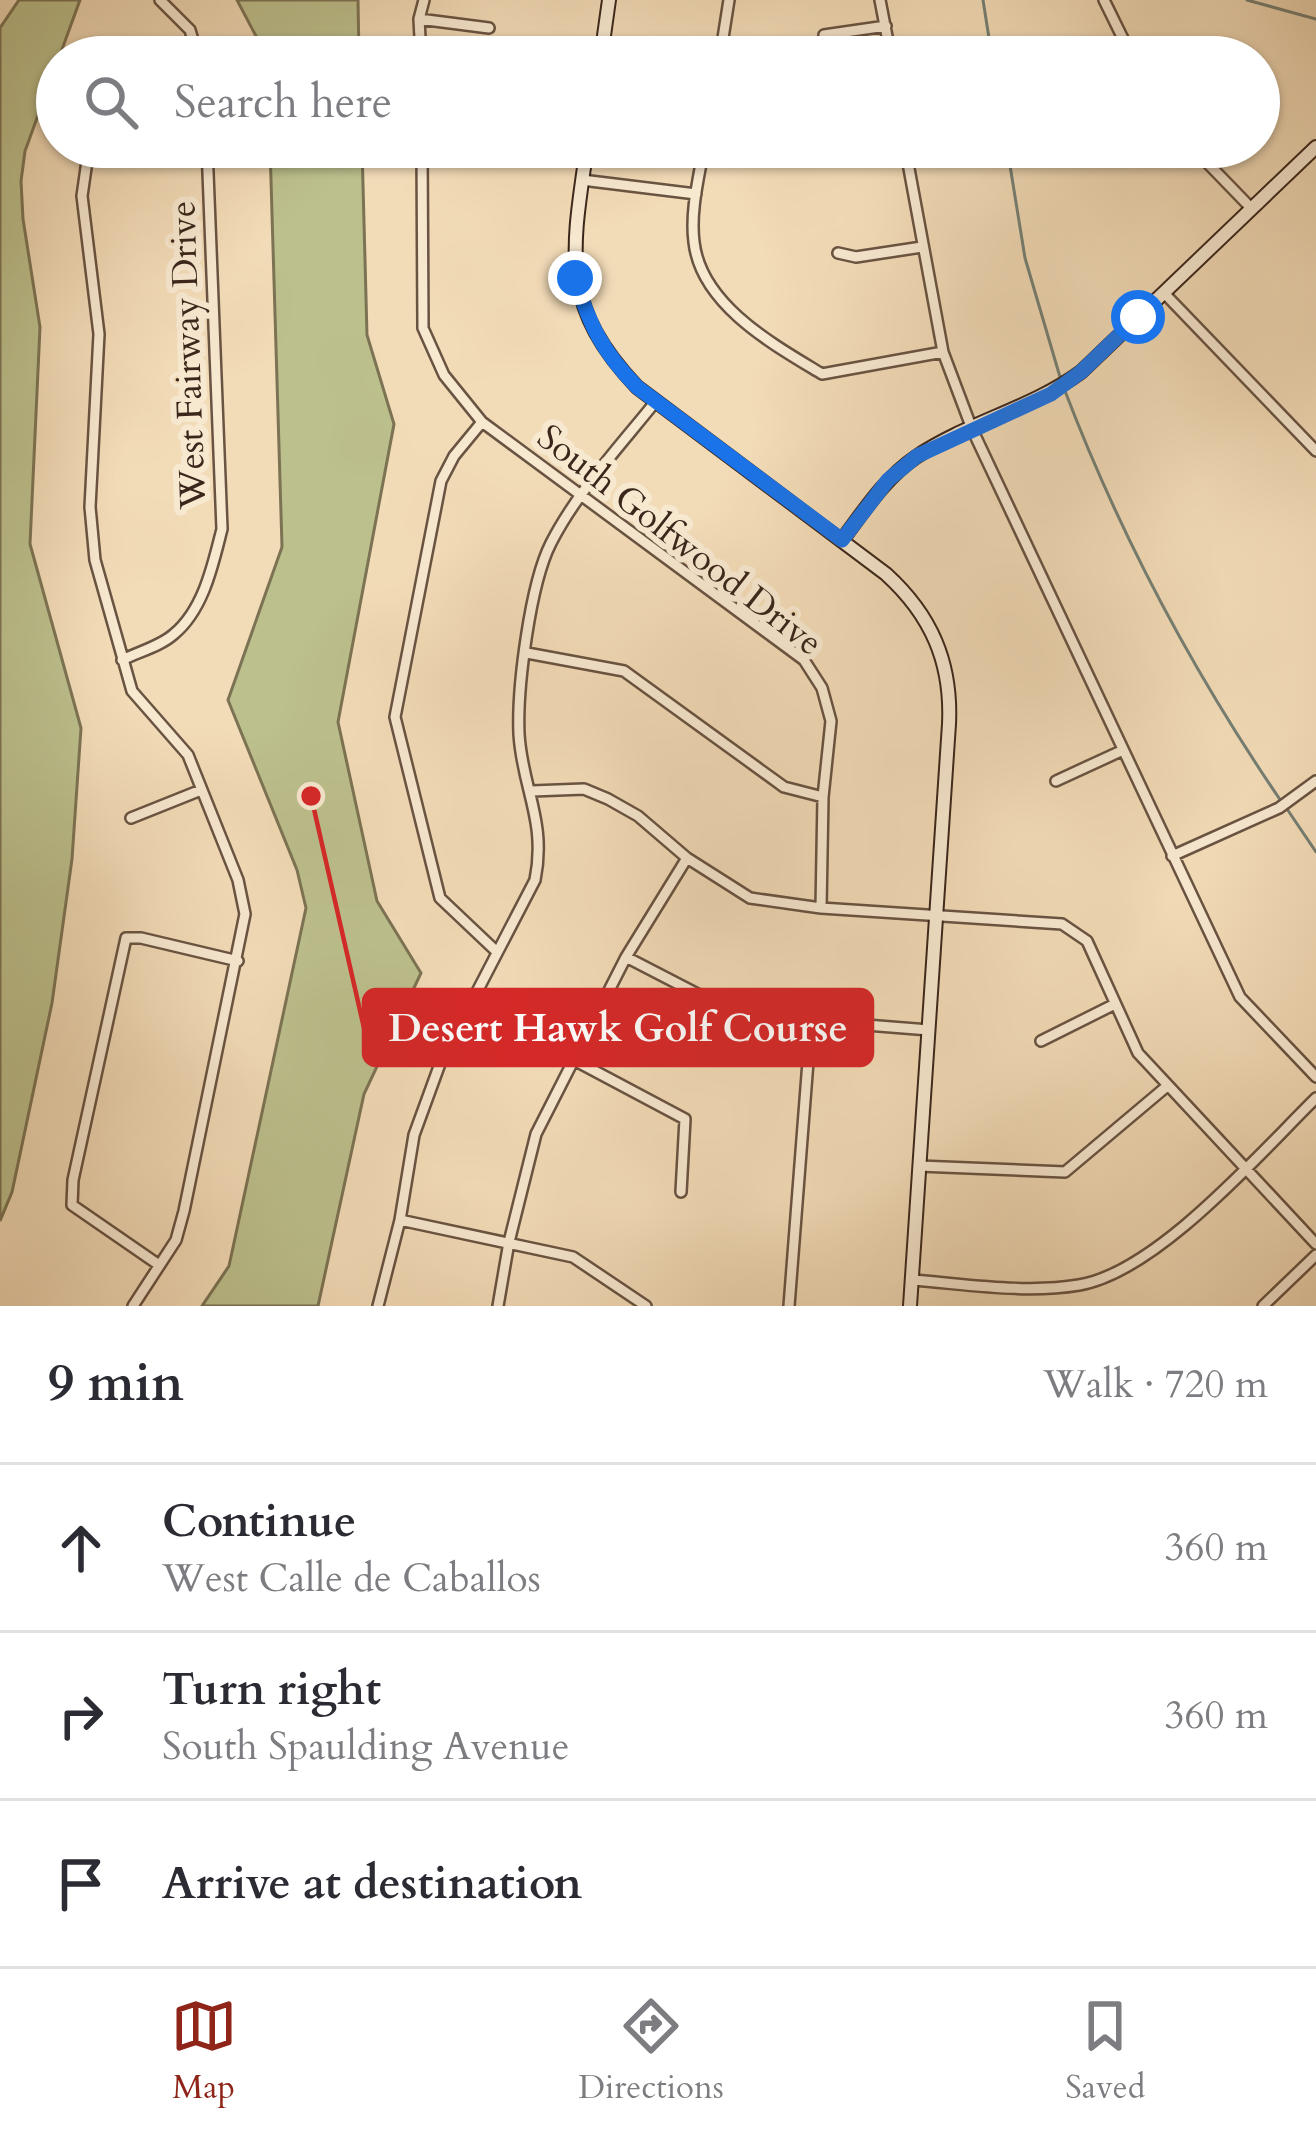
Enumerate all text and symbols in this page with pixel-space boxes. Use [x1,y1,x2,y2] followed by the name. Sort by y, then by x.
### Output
[36,36,1280,168] search box
[78,69,144,135] icon: search
[174,72,392,133] text: Search here
[158,200,218,511] street label: West Fairway Drive
[548,251,602,305] route end
[1111,290,1165,344] route start
[527,413,833,667] street label: South Golfwood Drive
[364,990,872,1065] callout: Desert Hawk Golf Course
[388,1002,848,1055] text: Desert Hawk Golf Course
[48,1349,184,1419] text: 9 min
[1043,1358,1268,1411] text: Walk · 720 m
[162,1491,356,1552] text: Continue
[48,1515,114,1581] icon: ahead
[1165,1521,1268,1574] text: 360 m
[162,1552,541,1605] text: West Calle de Caballos
[162,1659,381,1720] text: Turn right
[48,1683,114,1749] icon: right
[1165,1689,1268,1742] text: 360 m
[162,1720,569,1773] text: South Spaulding Avenue
[48,1851,114,1917] icon: arrive
[162,1853,582,1914] text: Arrive at destination
[171,1993,237,2110] tab: Map
[578,1993,724,2110] tab: Directions
[1065,1993,1145,2110] tab: Saved

